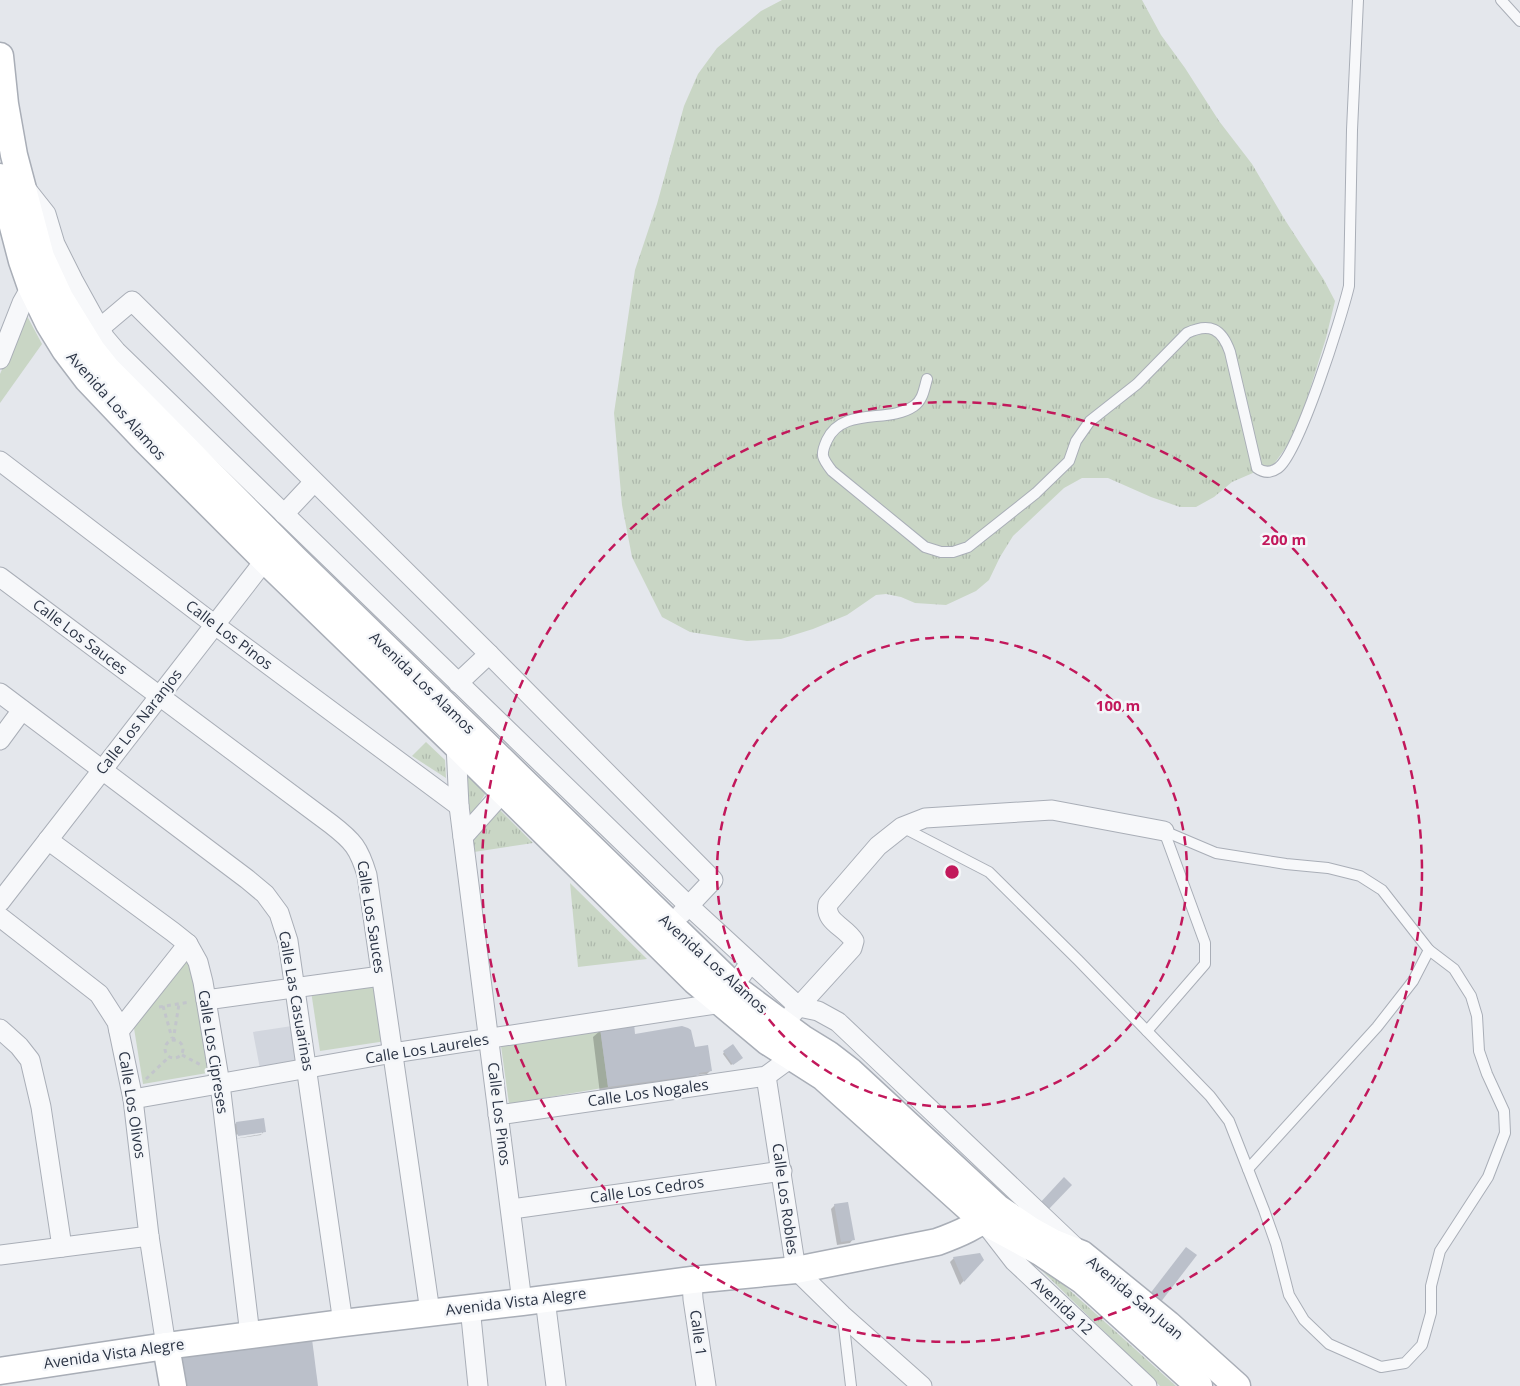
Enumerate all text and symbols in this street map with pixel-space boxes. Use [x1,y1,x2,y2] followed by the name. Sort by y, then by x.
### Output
[63,347,171,464] street label: Avenida Los Alamos
[1262,529,1306,549] text: 200 m
[29,594,132,679] street label: Calle Los Sauces
[182,595,277,673] street label: Calle Los Pinos
[366,627,480,738] street label: Avenida Los Alamos
[91,664,186,778] street label: Calle Los Naranjos
[1096,695,1140,715] text: 100 m
[353,859,391,975] street label: Calle Los Sauces
[943,863,961,881] centre of rings
[655,909,772,1017] street label: Avenida Los Alamos
[275,929,319,1072] street label: Calle Las Casuarinas
[194,988,234,1115] street label: Calle Los Cipreses
[364,1028,490,1068] street label: Calle Los Laureles
[115,1050,151,1160] street label: Calle Los Olivos
[484,1061,516,1167] street label: Calle Los Pinos
[586,1074,710,1110] street label: Calle Los Nogales
[768,1142,804,1256] street label: Calle Los Robles
[589,1171,705,1207] street label: Calle Los Cedros
[1083,1251,1188,1344] street label: Avenida San Juan
[1028,1272,1098,1339] street label: Avenida 12
[444,1282,587,1320] street label: Avenida Vista Alegre
[686,1309,712,1357] street label: Calle 1
[42,1333,185,1373] street label: Avenida Vista Alegre

